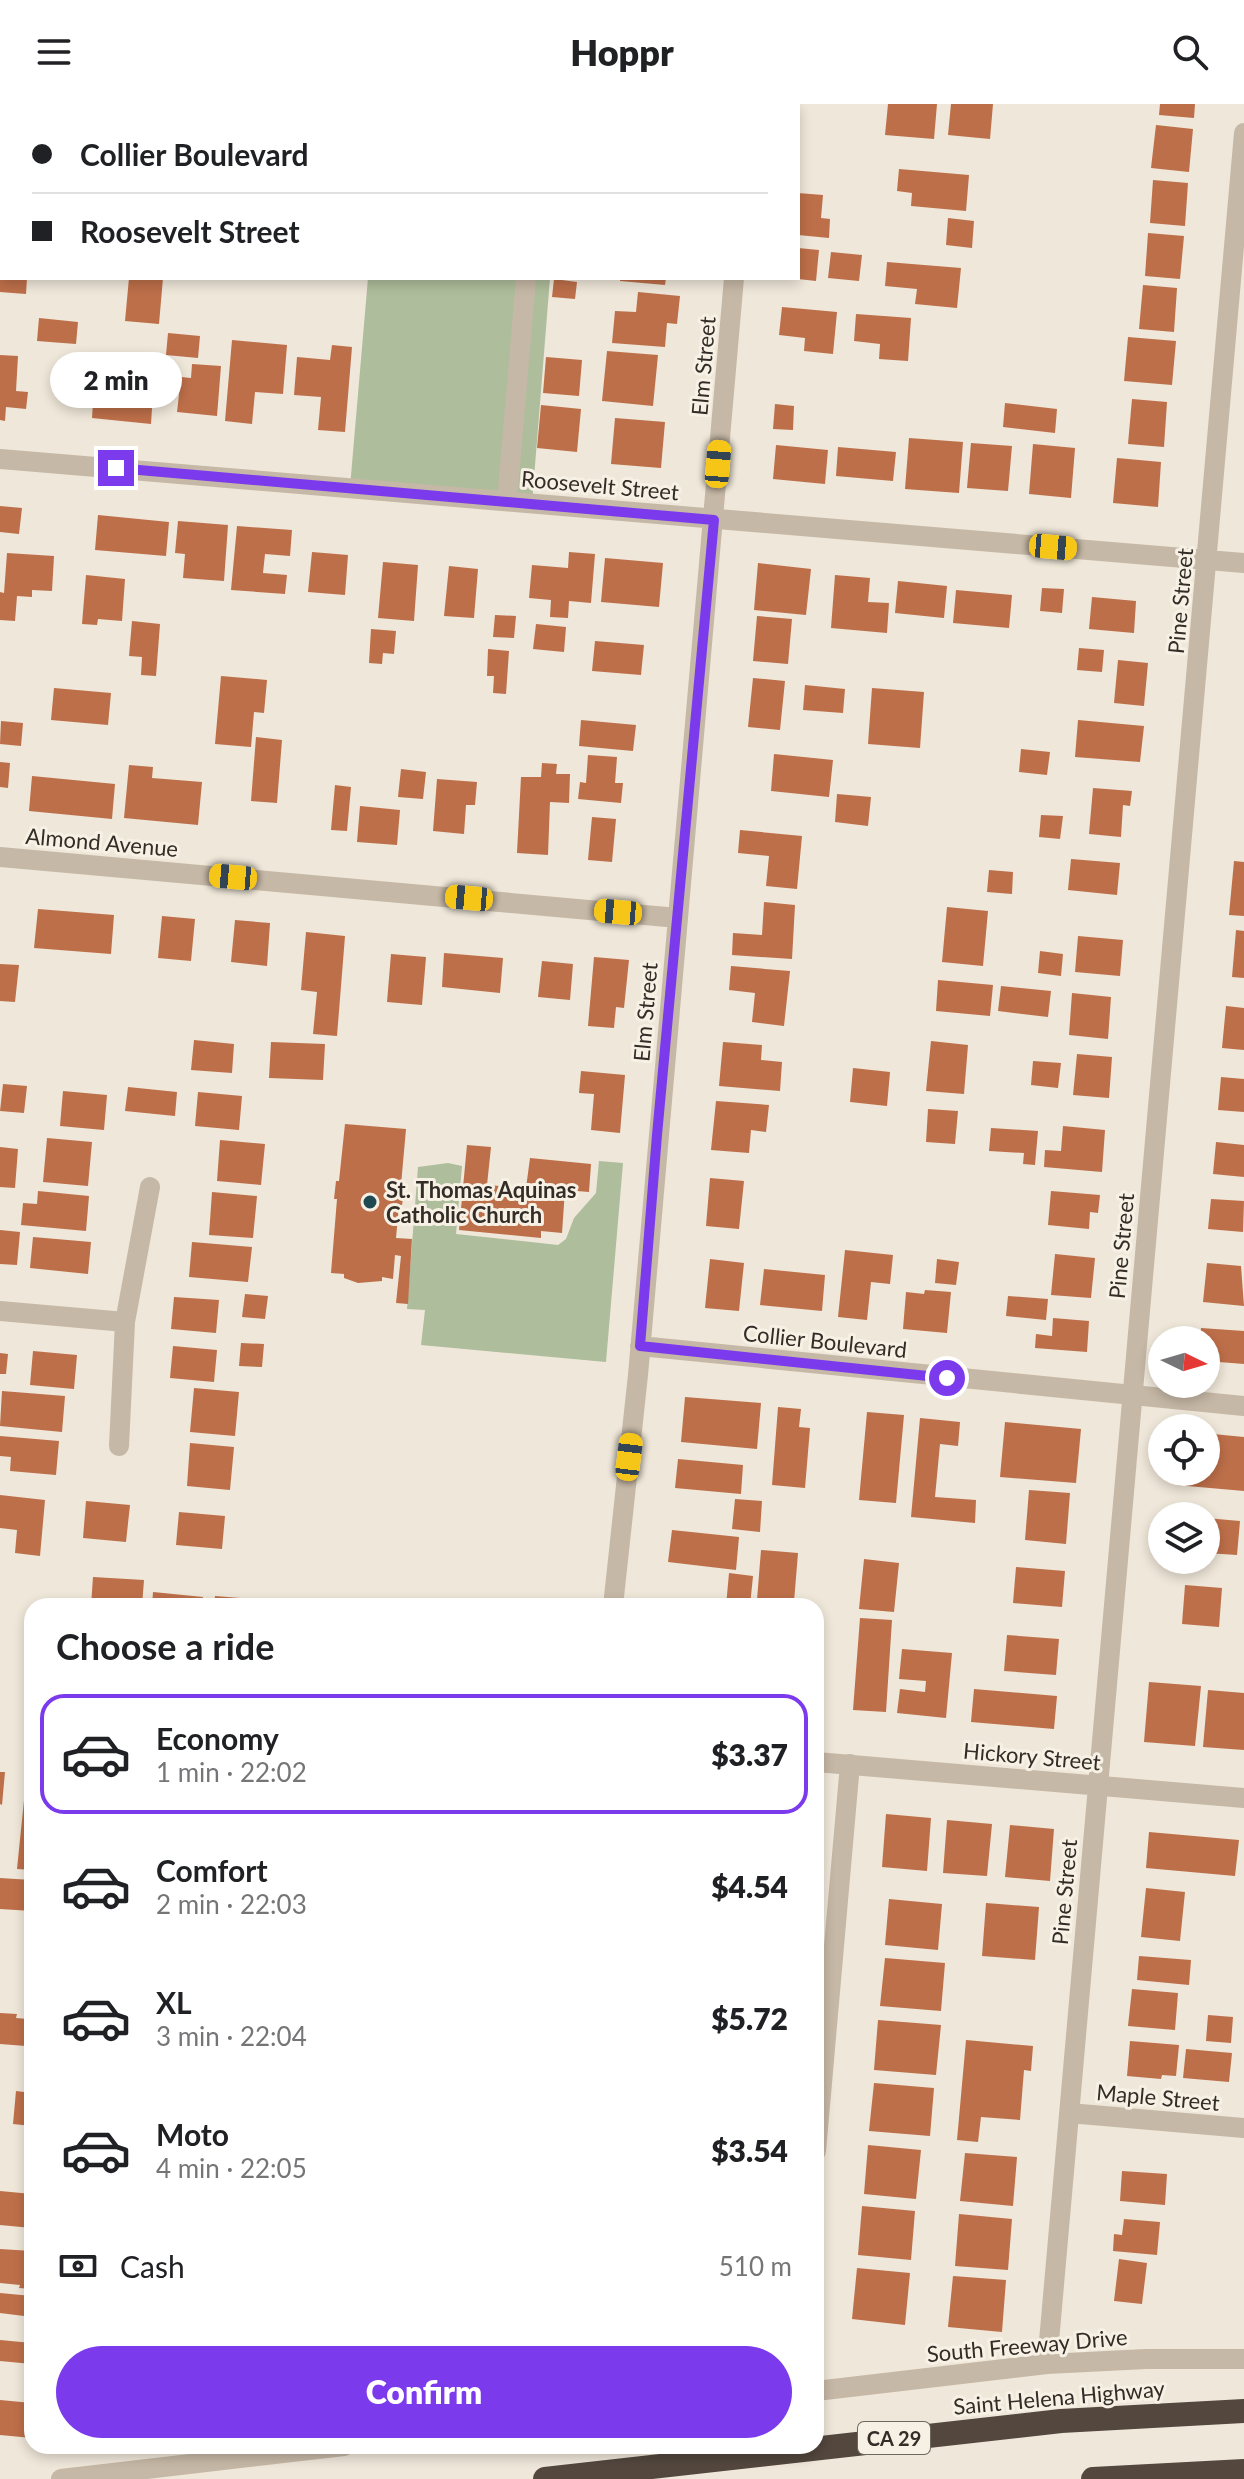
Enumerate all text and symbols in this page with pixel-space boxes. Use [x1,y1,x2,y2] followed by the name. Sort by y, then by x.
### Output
[32,30,76,74] icon: menu
[570,30,674,74] text: Hoppr
[1168,30,1212,74] icon: search
[80,136,308,172] text: Collier Boulevard
[80,213,300,249] text: Roosevelt Street
[685,315,721,417] street label: Elm Street
[50,352,182,408] callout: 2 min
[84,364,148,396] text: 2 min
[704,439,732,489] car
[98,450,134,486] route end
[520,465,680,505] street label: Roosevelt Street
[1028,533,1078,561] car
[1162,547,1198,655] street label: Pine Street
[25,822,179,862] street label: Almond Avenue
[208,863,258,891] car
[444,884,494,912] car
[593,898,643,926] car
[627,961,663,1063] street label: Elm Street
[386,1176,576,1228] place label: St. Thomas Aquinas Catholic Church
[1103,1192,1139,1300] street label: Pine Street
[361,1193,379,1211] marker: St. Thomas Aquinas Catholic Church
[742,1319,908,1363] street label: Collier Boulevard
[1148,1326,1220,1398] north arrow
[1148,1326,1220,1574] map controls
[929,1360,965,1396] route start
[1148,1414,1220,1486] button: locate
[614,1432,644,1482] car
[1148,1502,1220,1574] button: layers
[56,1624,275,1668] text: Choose a ride
[60,1718,132,1790] icon: car
[156,1720,279,1756] text: Economy
[711,1736,788,1772] text: $3.37
[962,1737,1102,1775] street label: Hickory Street
[156,1756,307,1788] text: 1 min · 22:02
[1046,1838,1082,1946] street label: Pine Street
[60,1850,132,1922] icon: car
[156,1852,268,1888] text: Comfort
[711,1868,788,1904] text: $4.54
[156,1888,307,1920] text: 2 min · 22:03
[60,1982,132,2054] icon: car
[156,1984,192,2020] text: XL
[711,2000,788,2036] text: $5.72
[156,2020,307,2052] text: 3 min · 22:04
[1095,2078,1221,2116] street label: Maple Street
[60,2114,132,2186] icon: car
[156,2116,229,2152] text: Moto
[711,2132,788,2168] text: $3.54
[156,2152,307,2184] text: 4 min · 22:05
[56,2244,100,2288] icon: cash
[120,2248,185,2284] text: Cash
[719,2250,792,2282] text: 510 m
[926,2323,1128,2367] street label: South Freeway Drive
[56,2346,792,2438] button: Confirm
[952,2374,1166,2420] street label: Saint Helena Highway
[858,2422,930,2454] road number: CA 29

